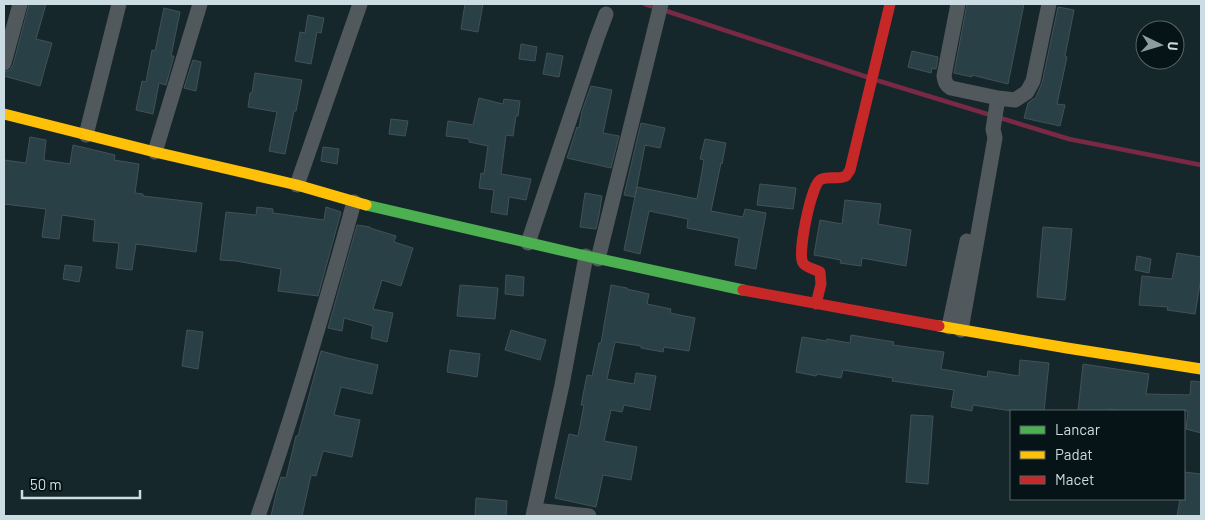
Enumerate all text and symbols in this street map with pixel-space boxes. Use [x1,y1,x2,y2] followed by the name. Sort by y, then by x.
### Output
[1135,20,1185,70] north arrow
[1165,41,1182,51] text: U
[1010,410,1185,500] legend
[1055,420,1101,438] text: Lancar
[1055,445,1093,463] text: Padat
[22,468,140,500] scale bar
[1055,470,1095,488] text: Macet
[30,475,62,493] text: 50 m

